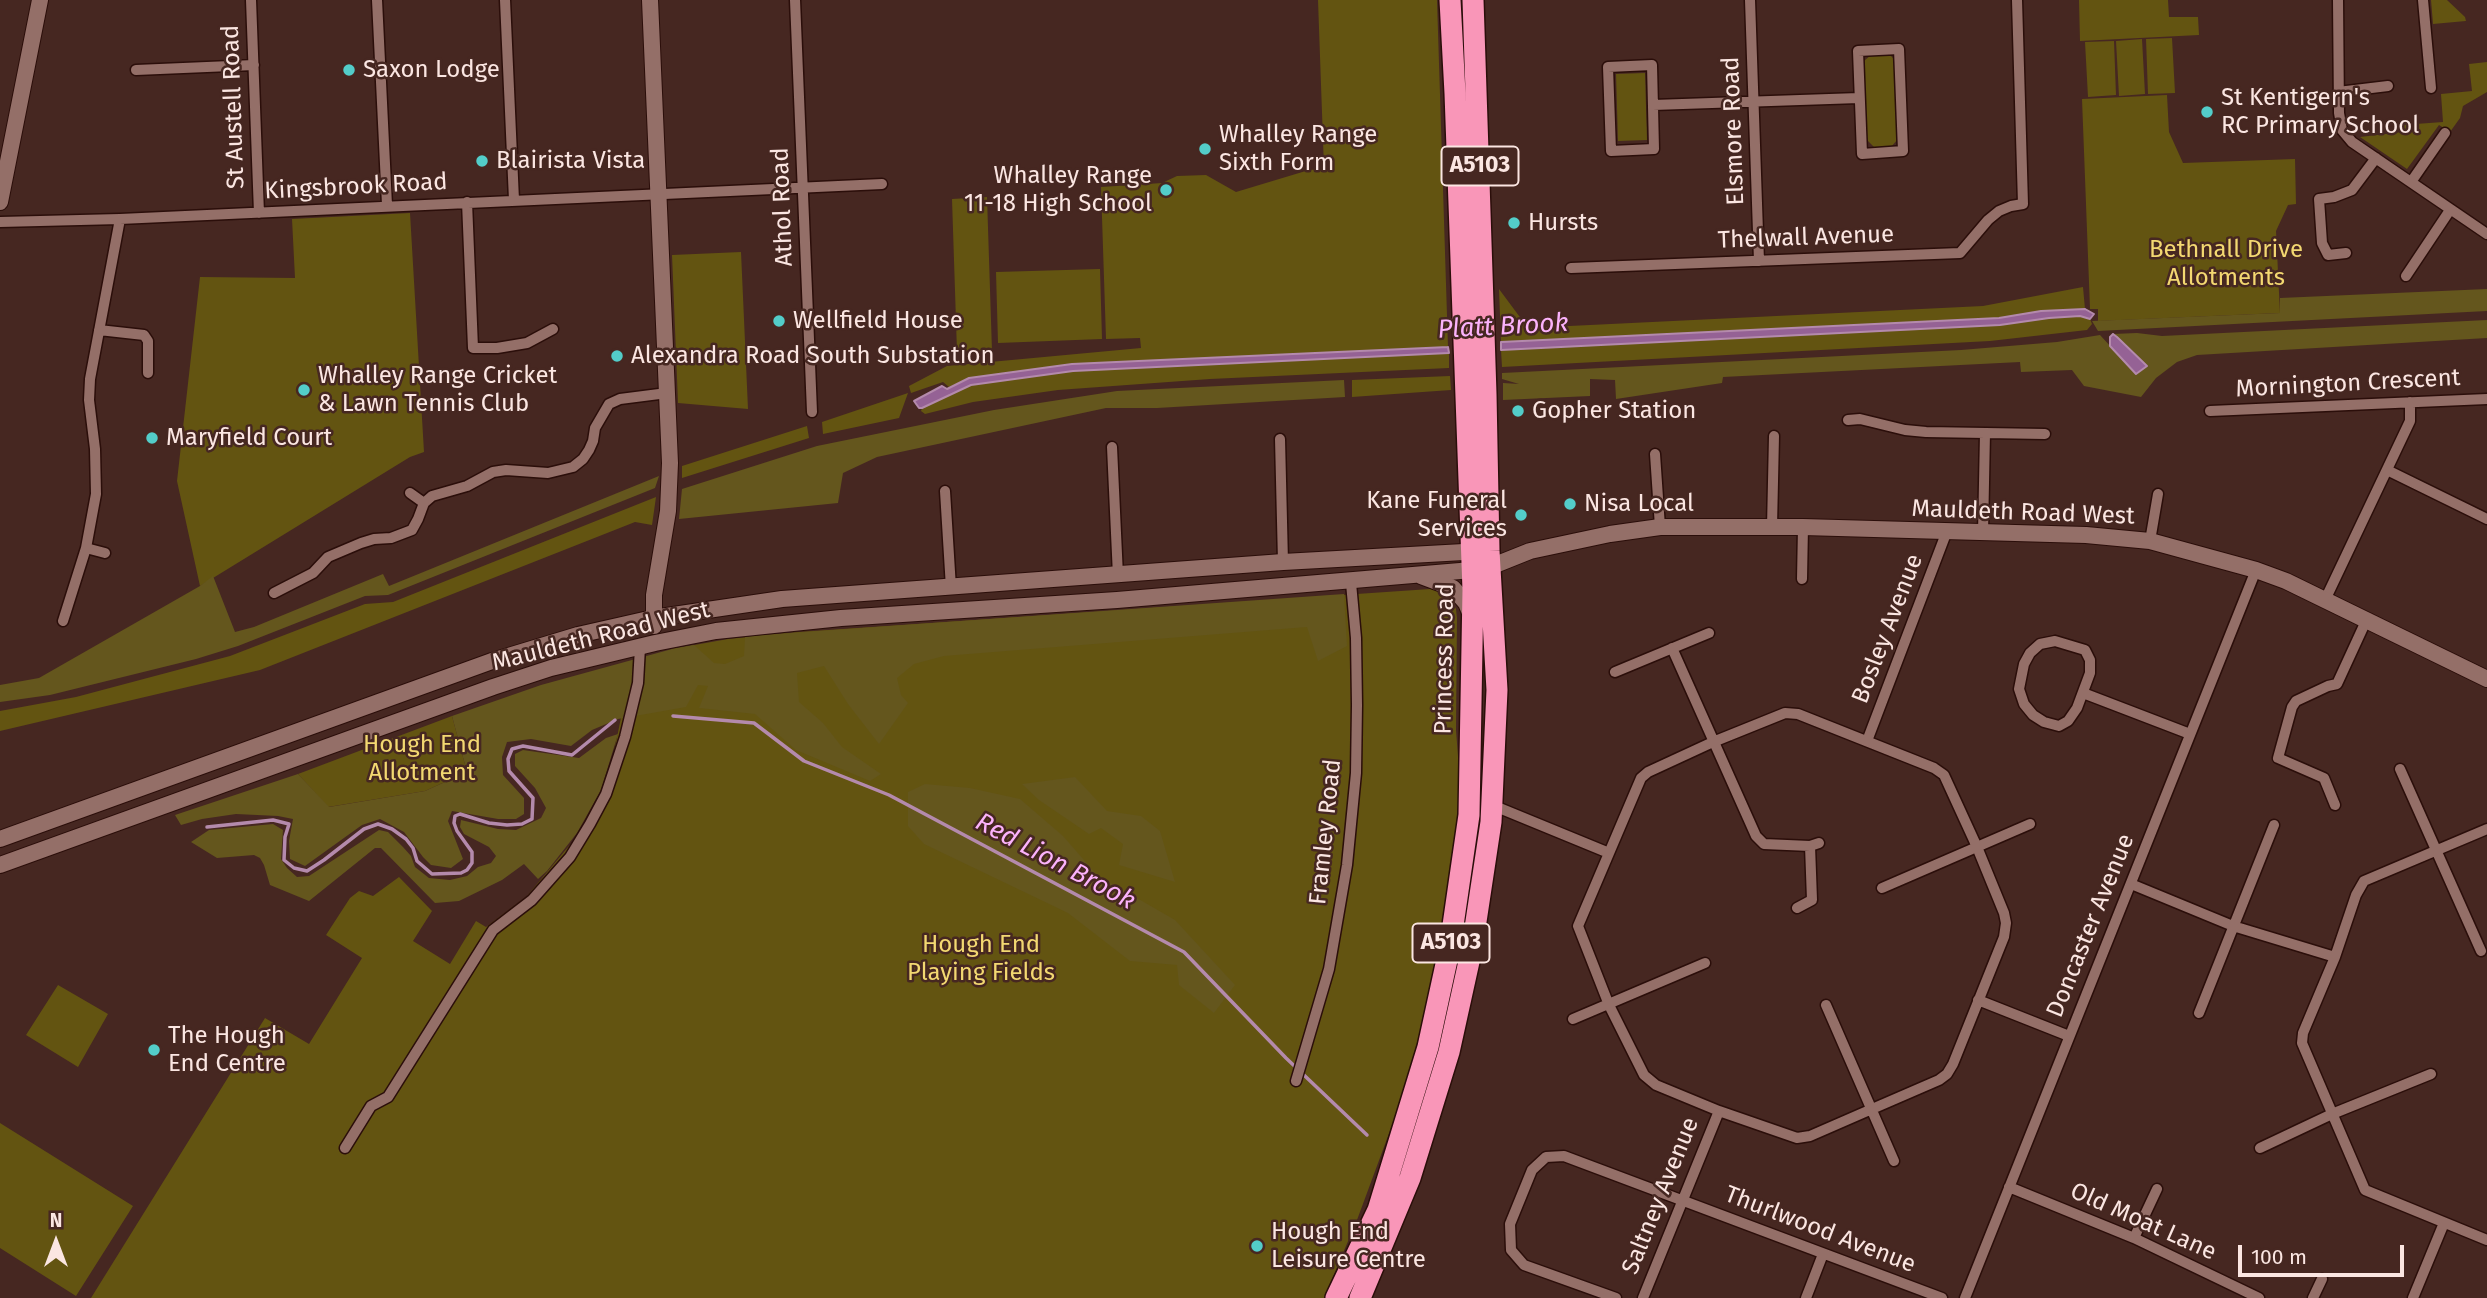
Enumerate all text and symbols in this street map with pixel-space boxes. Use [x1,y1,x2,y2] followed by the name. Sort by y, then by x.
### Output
[217,24,251,190] street label: St Austell Road
[363,56,500,84] place label: Saxon Lodge
[1717,56,1751,206] street label: Elsmore Road
[341,62,357,78] marker: Saxon Lodge
[2221,84,2419,140] place label: St Kentigern's RC Primary School
[2199,104,2215,120] marker: St Kentigern's RC Primary School
[1219,121,1377,177] place label: Whalley Range Sixth Form
[1197,141,1213,157] marker: Whalley Range Sixth Form
[1442,146,1518,186] road number: A5103
[496,147,645,175] place label: Blairista Vista
[767,147,799,267] street label: Athol Road
[474,153,490,169] marker: Blairista Vista
[964,162,1152,218] place label: Whalley Range 11-18 High School
[264,168,448,206] street label: Kingsbrook Road
[1158,182,1174,198] marker: Whalley Range 11-18 High School
[1528,209,1598,237] place label: Hursts
[1506,215,1522,231] marker: Hursts
[1717,221,1895,255] street label: Thelwall Avenue
[2149,236,2303,292] park label: Bethnall Drive Allotments
[793,307,963,335] place label: Wellfield House
[1437,308,1569,346] water label: Platt Brook
[771,313,787,329] marker: Wellfield House
[631,342,995,370] place label: Alexandra Road South Substation
[609,348,625,364] marker: Alexandra Road South Substation
[318,362,557,418] place label: Whalley Range Cricket & Lawn Tennis Club
[2235,364,2461,404] street label: Mornington Crescent
[296,382,312,398] marker: Whalley Range Cricket & Lawn Tennis Club
[1532,397,1696,425] place label: Gopher Station
[1510,403,1526,419] marker: Gopher Station
[166,424,332,452] place label: Maryfield Court
[144,430,160,446] marker: Maryfield Court
[1366,487,1507,543] place label: Kane Funeral Services
[1584,490,1694,518] place label: Nisa Local
[1911,495,2135,531] street label: Mauldeth Road West
[1562,496,1578,512] marker: Nisa Local
[1513,507,1529,523] marker: Kane Funeral Services
[1846,550,1930,708] street label: Bosley Avenue
[1429,583,1461,735] street label: Princess Road
[489,596,713,678] street label: Mauldeth Road West
[363,731,481,787] park label: Hough End Allotment
[1304,758,1348,906] street label: Framley Road
[970,807,1140,917] water label: Red Lion Brook
[2041,830,2141,1022] street label: Doncaster Avenue
[1412,924,1490,962] road number: A5103
[907,931,1055,987] park label: Hough End Playing Fields
[168,1022,286,1078] place label: The Hough End Centre
[146,1042,162,1058] marker: The Hough End Centre
[1616,1113,1706,1279] street label: Saltney Avenue
[2066,1177,2220,1267] street label: Old Moat Lane
[1720,1180,1920,1280] street label: Thurlwood Avenue
[21,1207,91,1277] north arrow
[50,1209,62,1232] text: N
[1271,1218,1426,1274] place label: Hough End Leisure Centre
[2242,1232,2408,1276] scale bar
[1249,1238,1265,1254] marker: Hough End Leisure Centre
[2251,1244,2307,1270] text: 100 m

